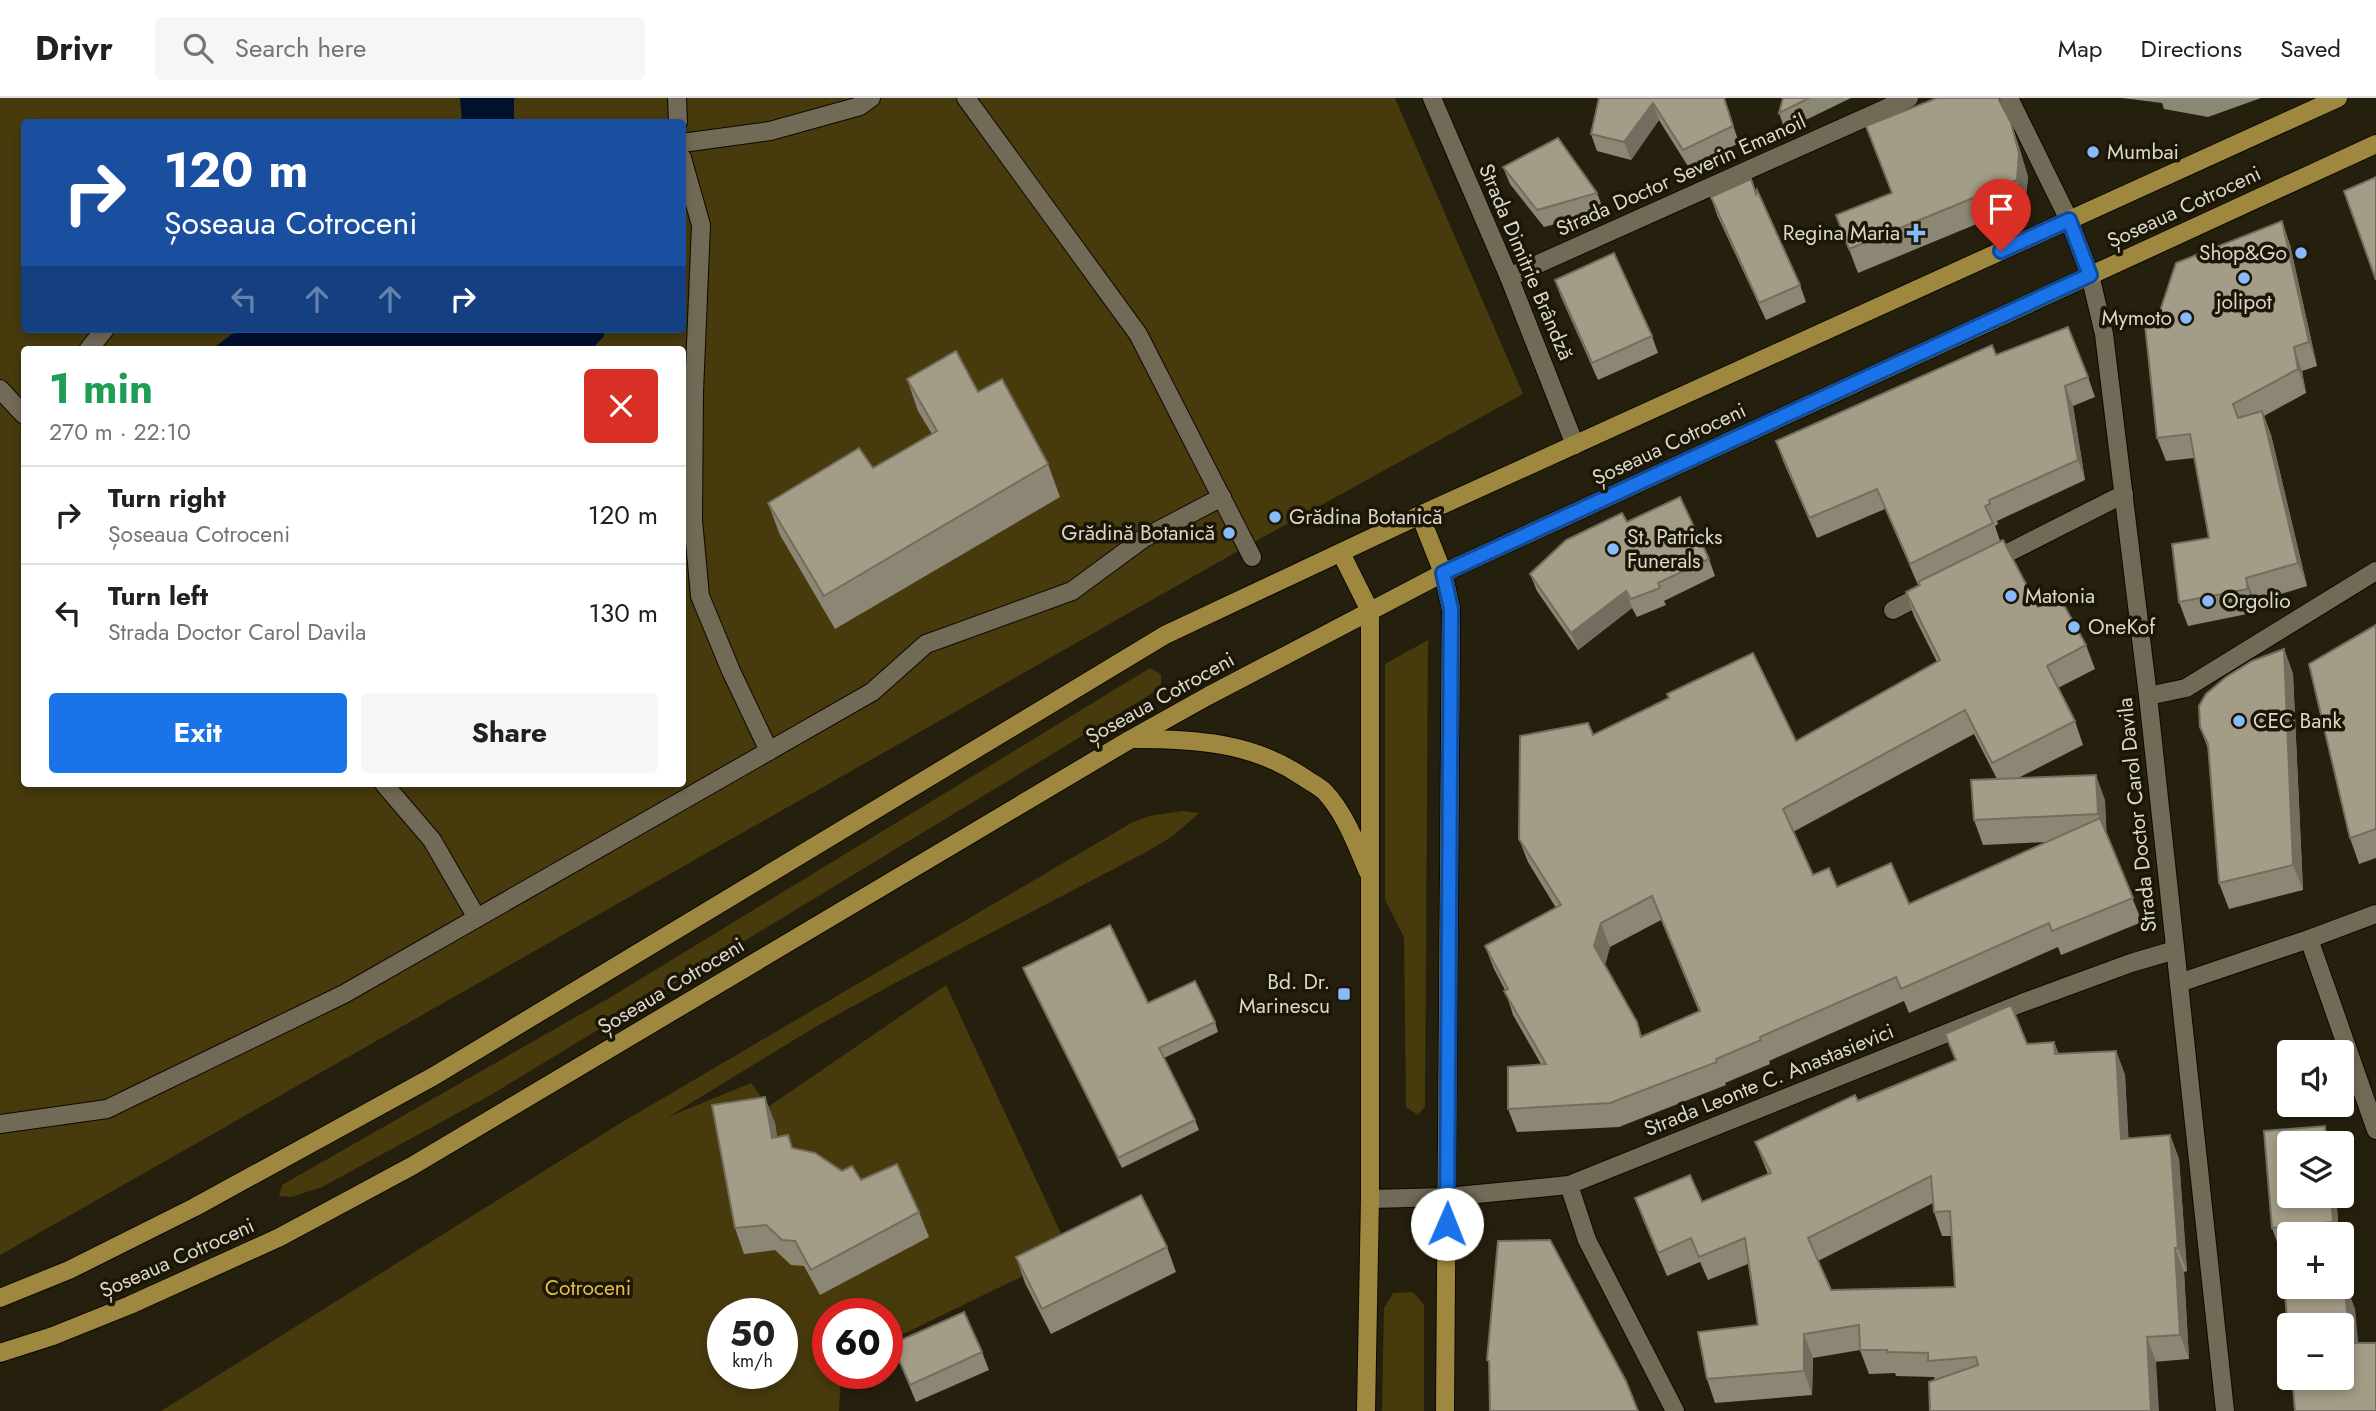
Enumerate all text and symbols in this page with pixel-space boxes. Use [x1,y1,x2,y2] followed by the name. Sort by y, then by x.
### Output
[155,17,645,80] search box
[35,25,113,72] text: Drivr
[179,29,217,67] icon: search
[235,29,366,67] text: Search here
[2058,31,2103,66] text: Map
[2141,31,2242,66] text: Directions
[2280,31,2341,66] text: Saved
[1551,106,1811,244] street label: Strada Doctor Severin Emanoil
[164,135,308,205] text: 120 m
[2107,137,2179,167] place label: Mumbai
[2085,144,2101,160] marker: Mumbai
[49,147,140,238] icon: right
[2102,158,2266,256] street label: Șoseaua Cotroceni
[1471,159,1581,365] street label: Strada Dimitrie Brândză
[1971,179,2031,251] pin
[1982,190,2020,228] icon: arrive
[164,200,418,246] text: Șoseaua Cotroceni
[1783,218,1900,248] place label: Regina Maria
[1906,223,1926,243] marker: Regina Maria
[2199,238,2287,268] place label: Shop&Go
[2293,245,2309,261] marker: Shop&Go
[2236,270,2252,286] marker: jolipot
[225,280,263,318] icon: left
[298,280,336,318] icon: ahead
[371,280,409,318] icon: ahead
[444,280,482,318] icon: right
[2214,287,2272,317] place label: jolipot
[2101,303,2172,333] place label: Mymoto
[2178,310,2194,326] marker: Mymoto
[49,358,153,419] text: 1 min
[584,369,658,443] button: close
[1587,395,1751,493] street label: Șoseaua Cotroceni
[49,415,191,449] text: 270 m · 22:10
[108,479,226,517] text: Turn right
[49,496,87,534] icon: right
[588,496,658,534] text: 120 m
[1289,502,1443,532] place label: Grădina Botanică
[1267,509,1283,525] marker: Grădina Botanică
[108,517,290,551] text: Șoseaua Cotroceni
[1061,518,1215,548] place label: Grădină Botanică
[1627,522,1723,576] place label: St. Patricks Funerals
[1221,525,1237,541] marker: Grădină Botanică
[1605,541,1621,557] marker: St. Patricks Funerals
[108,577,208,615] text: Turn left
[2025,581,2095,611] place label: Matonia
[2222,586,2291,616] place label: Orgolio
[2003,588,2019,604] marker: Matonia
[2200,593,2216,609] marker: Orgolio
[49,594,87,632] icon: left
[588,594,658,632] text: 130 m
[2088,612,2156,642] place label: OneKof
[108,615,366,649] text: Strada Doctor Carol Davila
[2066,619,2082,635] marker: OneKof
[1080,645,1240,751] street label: Șoseaua Cotroceni
[49,693,347,773] button: Exit
[361,693,658,773] button: Share
[2110,696,2164,934] street label: Strada Doctor Carol Davila
[2253,706,2342,736] place label: CEC Bank
[2231,713,2247,729] marker: CEC Bank
[592,930,750,1042] street label: Șoseaua Cotroceni
[1239,967,1330,1021] place label: Bd. Dr. Marinescu
[1336,986,1352,1002] marker: Bd. Dr. Marinescu
[1640,1016,1898,1144] street label: Strada Leonte C. Anastasievici
[2277,1040,2354,1390] map controls
[2277,1040,2354,1117] button: sound
[2277,1131,2354,1208] button: layers
[1410,1187,1484,1261] position arrow
[95,1210,259,1306] street label: Șoseaua Cotroceni
[2277,1222,2354,1299] button: +
[545,1273,631,1303] park label: Cotroceni
[812,1298,903,1389] speed limit sign: 60
[730,1309,775,1359] text: 50
[2277,1313,2354,1390] button: −
[732,1348,773,1374] text: km/h

